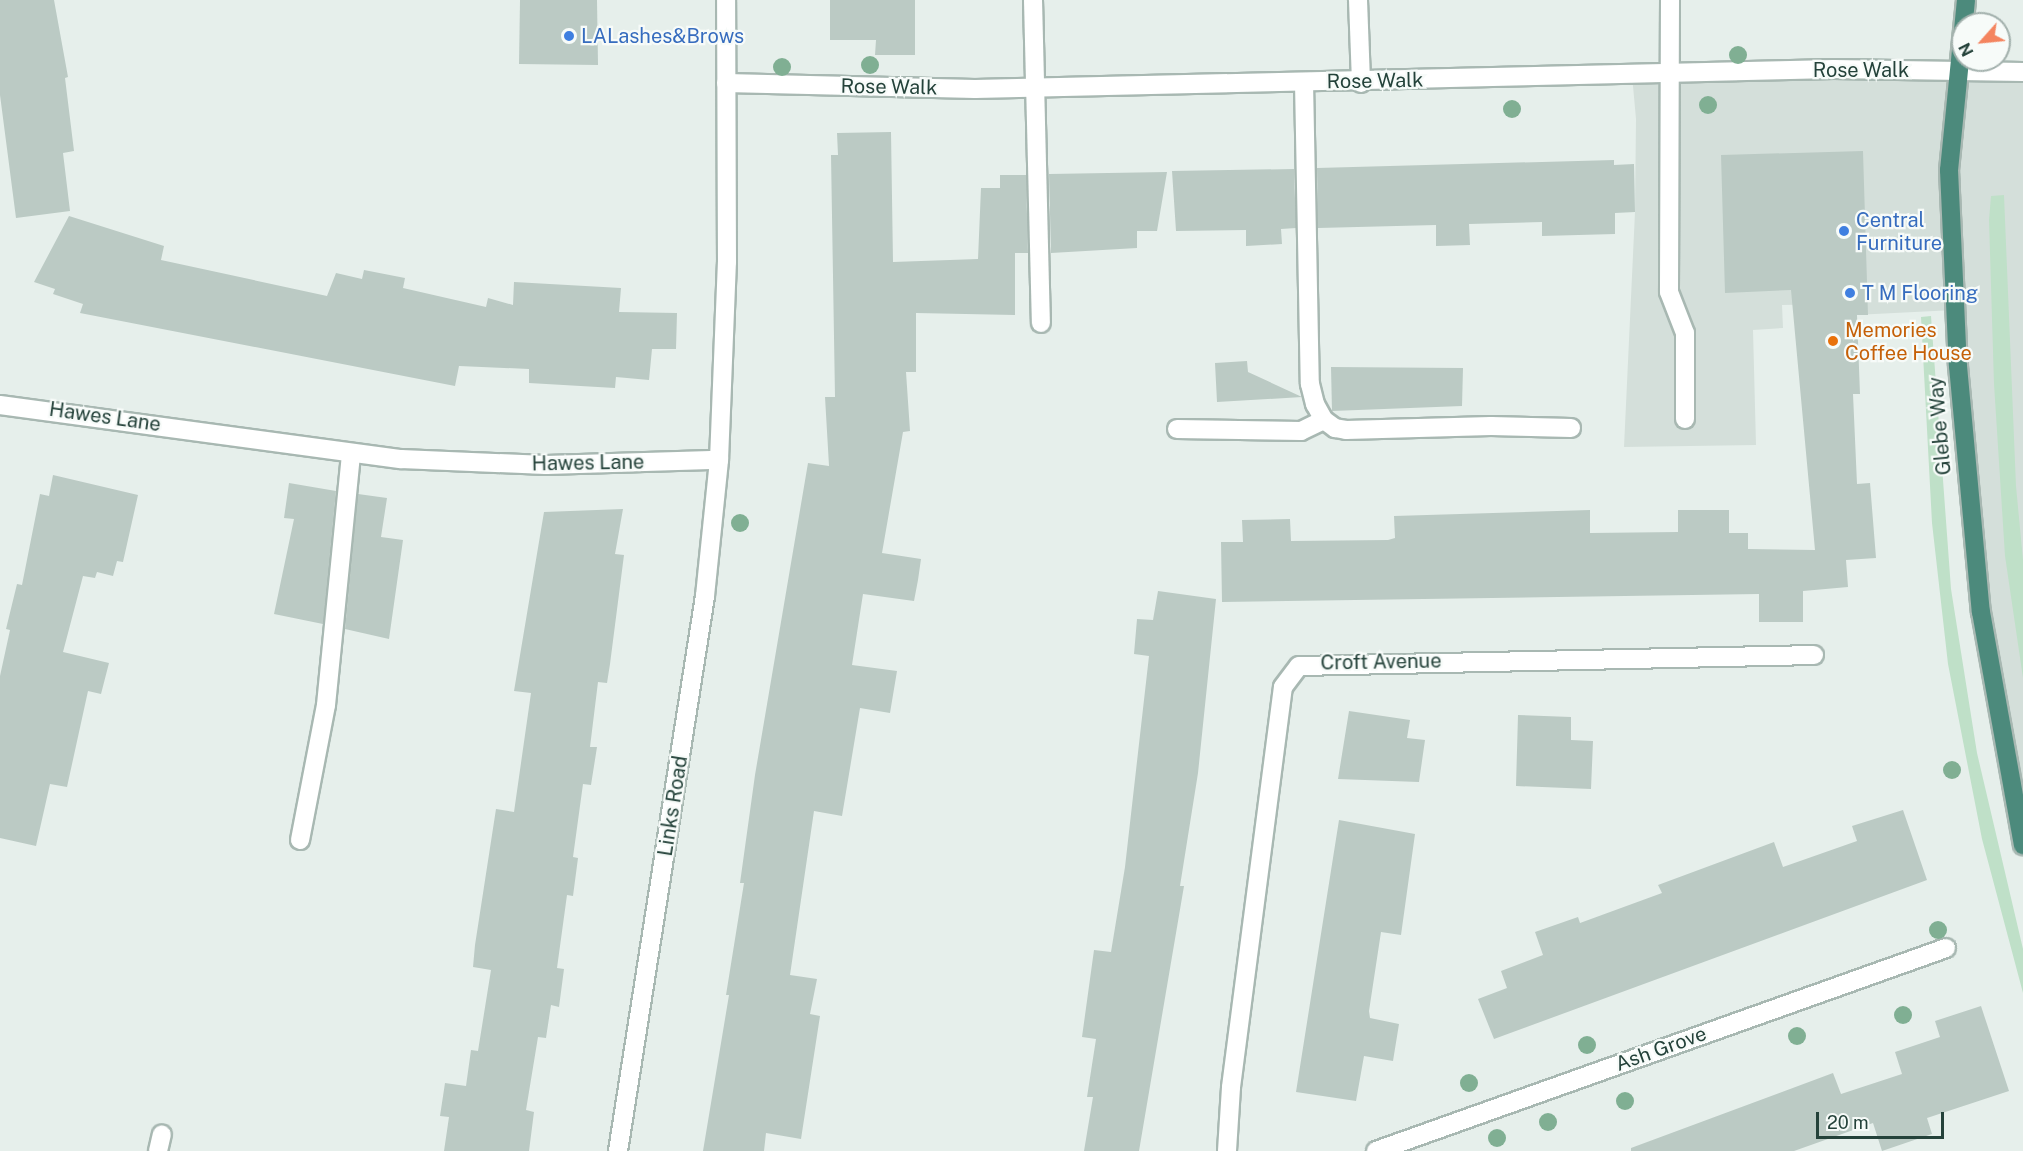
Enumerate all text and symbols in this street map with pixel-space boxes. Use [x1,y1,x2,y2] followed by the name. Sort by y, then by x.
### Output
[1951,12,2011,72] north arrow
[581,24,744,48] place label: LALashes&Brows
[562,29,576,43] marker: LALashes&Brows
[1955,40,1978,59] text: N
[1812,58,1910,82] street label: Rose Walk
[1326,68,1424,94] street label: Rose Walk
[840,74,938,100] street label: Rose Walk
[1856,208,1942,255] place label: Central Furniture
[1837,224,1851,238] marker: Central Furniture
[1862,281,1978,305] place label: T M Flooring
[1843,286,1857,300] marker: T M Flooring
[1845,318,1972,365] place label: Memories Coffee House
[1826,334,1840,348] marker: Memories Coffee House
[1924,375,1956,477] street label: Glebe Way
[47,397,163,437] street label: Hawes Lane
[531,450,645,476] street label: Hawes Lane
[1320,649,1442,675] street label: Croft Avenue
[653,754,693,858] street label: Links Road
[1612,1021,1710,1077] street label: Ash Grove
[1819,1100,1946,1138] scale bar
[1827,1112,1869,1133] text: 20 m

